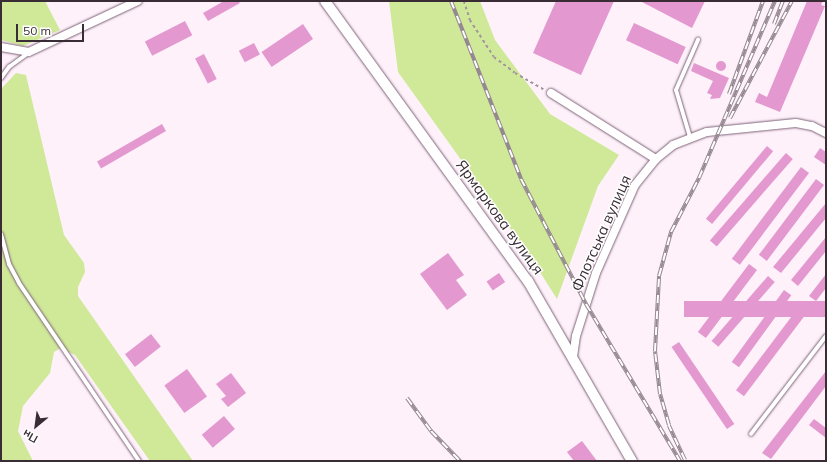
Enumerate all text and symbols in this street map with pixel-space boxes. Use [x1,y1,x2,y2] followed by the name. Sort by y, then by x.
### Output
[18,16,86,42] scale bar
[23,23,51,38] text: 50 m
[452,156,548,278] street label: Ярмаркова вулиця
[567,172,635,294] street label: Флотська вулиця
[16,406,56,446] north arrow
[20,427,40,446] text: Пн

